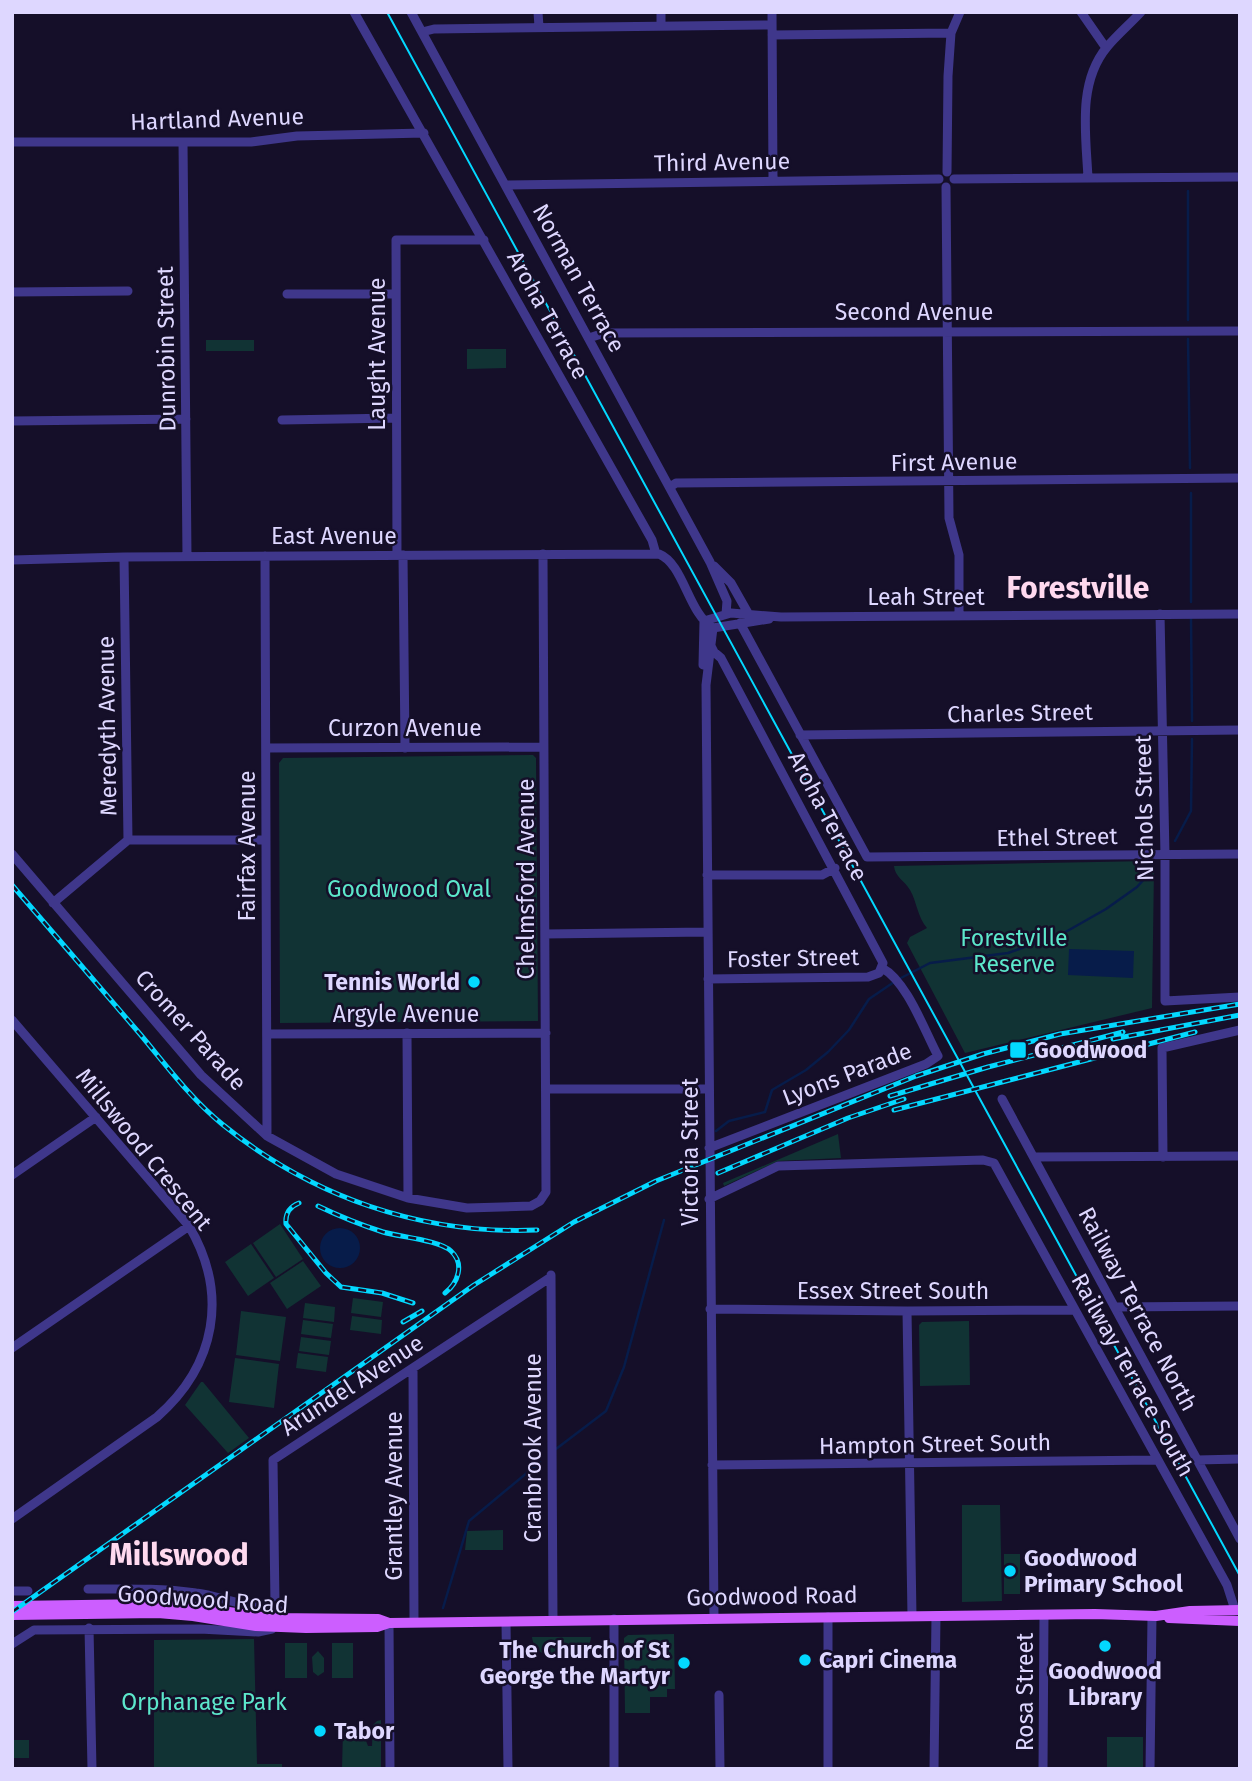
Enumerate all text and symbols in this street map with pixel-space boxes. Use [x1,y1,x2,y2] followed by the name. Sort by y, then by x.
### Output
[130,102,304,136] street label: Hartland Avenue
[654,147,790,177] street label: Third Avenue
[527,199,631,357] street label: Norman Terrace
[501,246,595,384] street label: Aroha Terrace
[151,265,181,432] street label: Dunrobin Street
[363,277,391,431] street label: Laught Avenue
[835,298,993,326] street label: Second Avenue
[890,447,1018,477] street label: First Avenue
[271,522,397,550] street label: East Avenue
[1007,570,1149,606] district label: Forestville
[867,583,986,611] street label: Leah Street
[91,636,123,816] street label: Meredyth Avenue
[947,698,1094,728] street label: Charles Street
[328,714,482,742] street label: Curzon Avenue
[1129,734,1159,881] street label: Nichols Street
[782,746,874,886] street label: Aroha Terrace
[233,770,261,922] street label: Fairfax Avenue
[512,778,540,980] street label: Chelmsford Avenue
[996,822,1119,852] street label: Ethel Street
[327,875,491,903] park label: Goodwood Oval
[960,924,1068,978] park label: Forestville Reserve
[727,943,860,973] street label: Foster Street
[129,964,253,1096] street label: Cromer Parade
[324,968,460,996] place label: Tennis World
[466,974,482,990] marker: Tennis World
[333,1000,479,1028] street label: Argyle Avenue
[1034,1036,1147,1064] place label: Goodwood
[778,1037,916,1111] street label: Lyons Parade
[1008,1040,1028,1060] marker: Goodwood
[70,1062,218,1236] street label: Millswood Crescent
[676,1077,704,1226] street label: Victoria Street
[1072,1202,1204,1416] street label: Railway Terrace North
[1065,1268,1201,1482] street label: Railway Terrace South
[797,1277,989,1305] street label: Essex Street South
[275,1328,429,1442] street label: Arundel Avenue
[519,1353,547,1543] street label: Cranbrook Avenue
[380,1411,408,1581] street label: Grantley Avenue
[819,1428,1051,1460] street label: Hampton Street South
[109,1537,249,1573] district label: Millswood
[1024,1544,1183,1598] place label: Goodwood Primary School
[1002,1563,1018,1579] marker: Goodwood Primary School
[117,1579,289,1619] street label: Goodwood Road
[686,1581,858,1611] street label: Goodwood Road
[1011,1632,1039,1751] street label: Rosa Street
[480,1636,671,1690] place label: The Church of St George the Martyr
[1097,1638,1113,1654] marker: Goodwood Library
[819,1646,957,1674] place label: Capri Cinema
[797,1652,813,1668] marker: Capri Cinema
[676,1655,692,1671] marker: The Church of St George the Martyr
[1048,1657,1162,1711] place label: Goodwood Library
[121,1688,287,1716] park label: Orphanage Park
[334,1717,395,1745] place label: Tabor
[312,1723,328,1739] marker: Tabor

